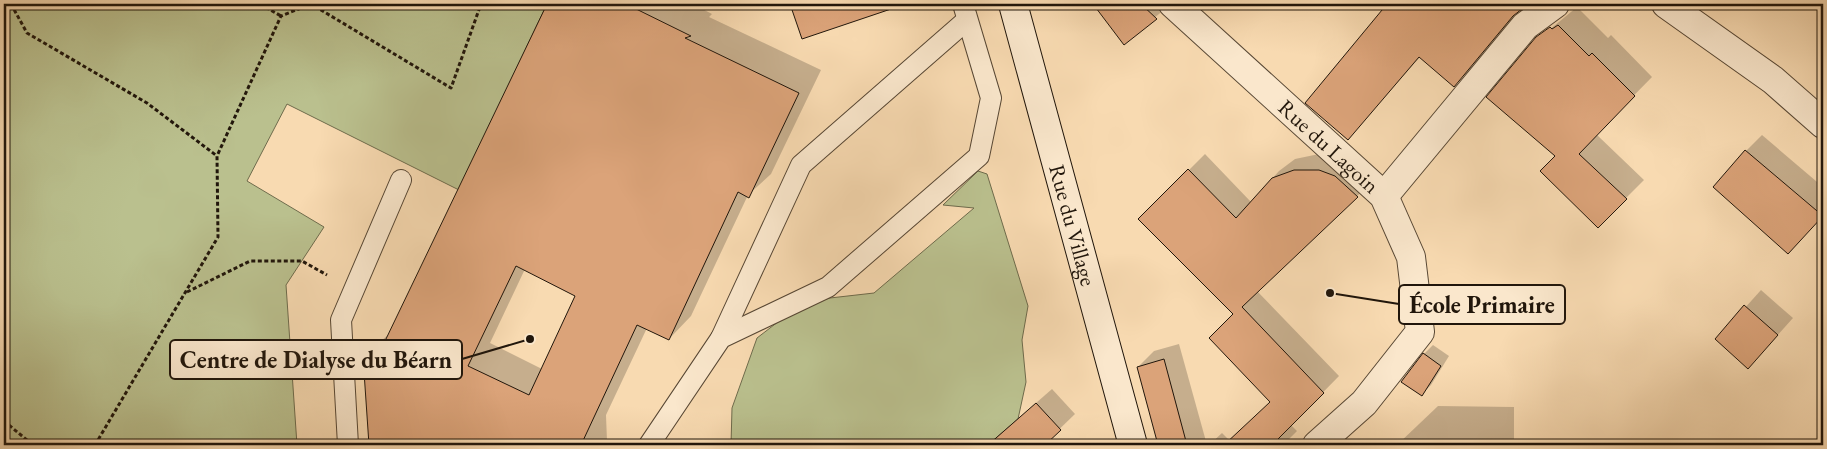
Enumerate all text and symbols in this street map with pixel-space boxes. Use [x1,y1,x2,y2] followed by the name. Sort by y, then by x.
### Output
[1272,93,1386,200] street label: Rue du Lagoin
[1042,161,1103,289] street label: Rue du Village
[1399,285,1565,324] callout: École Primaire
[1409,289,1555,320] text: École Primaire
[170,340,462,379] callout: Centre de Dialyse du Béarn
[180,344,453,376] text: Centre de Dialyse du Béarn

